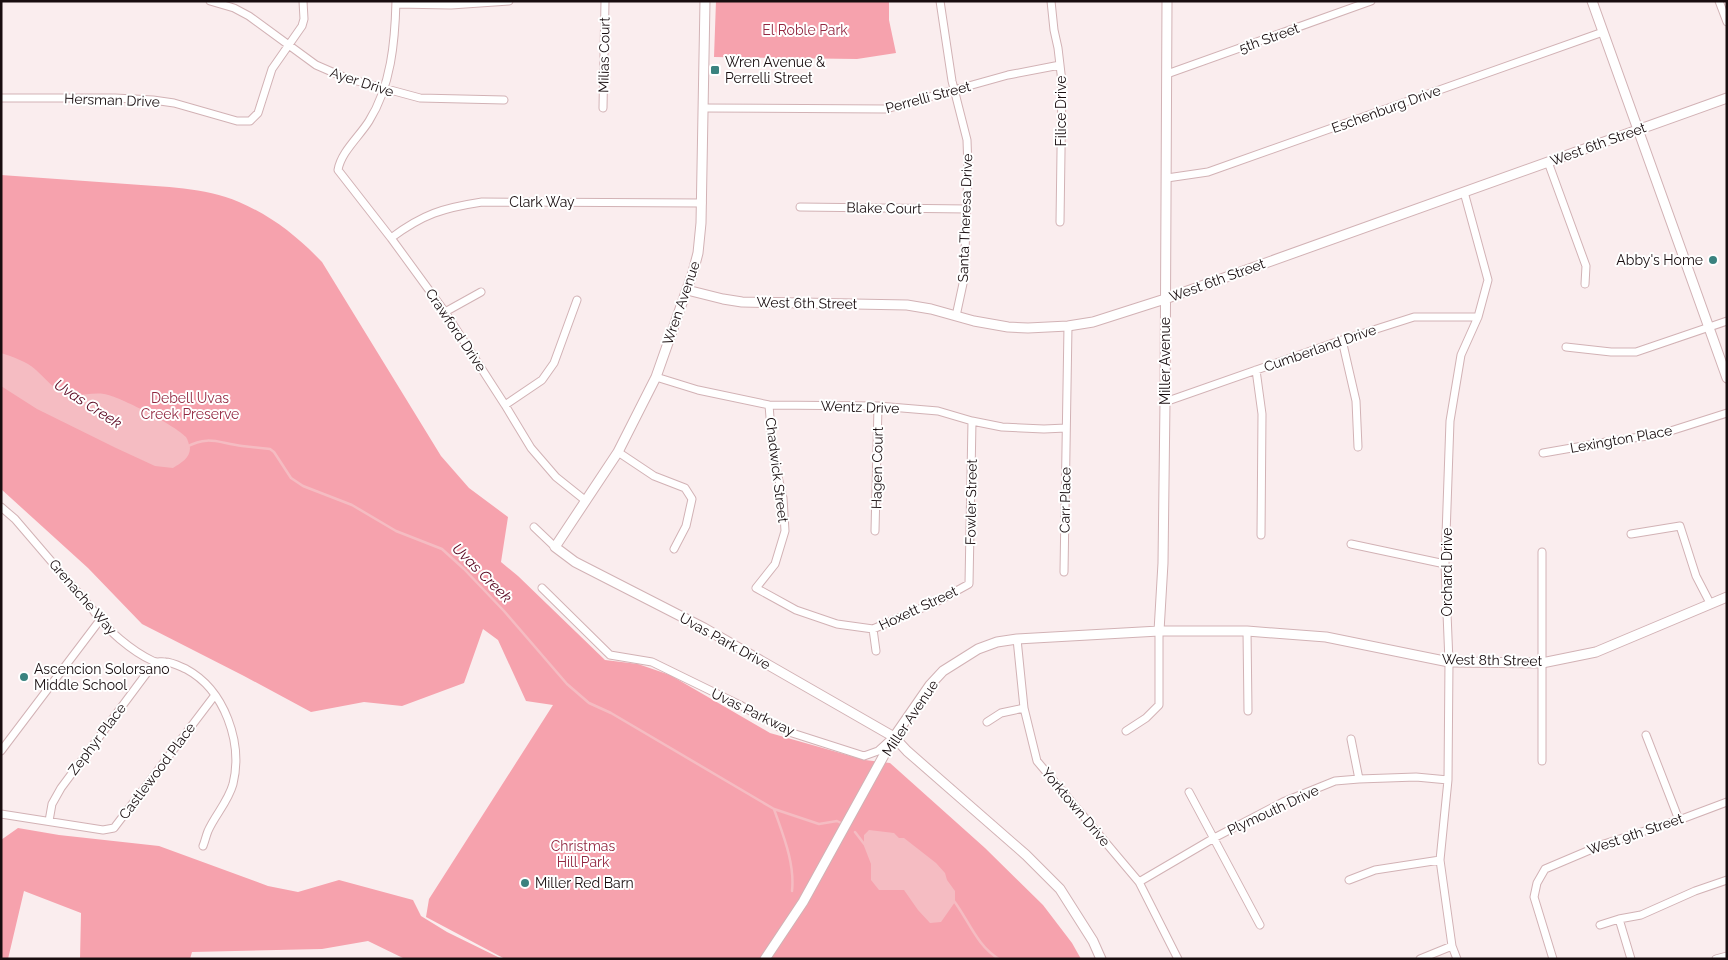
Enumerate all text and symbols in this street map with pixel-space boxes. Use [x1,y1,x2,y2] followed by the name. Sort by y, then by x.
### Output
[595,17,613,93] street label: Milias Court
[1237,20,1302,56] street label: 5th Street
[762,22,848,38] park label: El Roble Park
[725,54,826,86] place label: Wren Avenue & Perrelli Street
[328,64,396,100] street label: Ayer Drive
[709,64,721,76] marker: Wren Avenue & Perrelli Street
[1053,76,1069,146] street label: Filice Drive
[884,78,973,116] street label: Perrelli Street
[1329,82,1443,136] street label: Eschenburg Drive
[64,90,160,110] street label: Hersman Drive
[1548,119,1648,169] street label: West 6th Street
[955,153,975,283] street label: Santa Theresa Drive
[509,194,575,210] street label: Clark Way
[846,199,922,217] street label: Blake Court
[1616,252,1703,268] place label: Abby's Home
[1707,254,1719,266] marker: Abby's Home
[1167,255,1267,305] street label: West 6th Street
[659,259,703,347] street label: Wren Avenue
[422,286,490,374] street label: Crawford Drive
[757,294,858,312] street label: West 6th Street
[1157,317,1173,405] street label: Miller Avenue
[1262,321,1378,375] street label: Cumberland Drive
[51,376,125,432] water label: Uvas Creek
[141,390,239,422] park label: Debell Uvas Creek Preserve
[820,398,900,416] street label: Wentz Drive
[763,416,791,524] street label: Chadwick Street
[1569,422,1673,456] street label: Lexington Place
[868,426,886,509] street label: Hagen Court
[962,458,980,545] street label: Fowler Street
[1056,467,1074,533] street label: Carr Place
[1439,527,1455,617] street label: Orchard Drive
[449,540,515,606] water label: Uvas Creek
[46,556,120,638] street label: Grenache Way
[876,583,960,633] street label: Hoxett Street
[677,609,773,673] street label: Uvas Park Drive
[1442,651,1543,669] street label: West 8th Street
[34,661,170,693] place label: Ascencion Solorsano Middle School
[18,671,30,683] marker: Ascencion Solorsano Middle School
[879,677,941,759] street label: Miller Avenue
[709,685,798,739] street label: Uvas Parkway
[65,700,129,778] street label: Zephyr Place
[116,720,198,822] street label: Castlewood Place
[1038,764,1114,850] street label: Yorktown Drive
[1225,782,1321,838] street label: Plymouth Drive
[1585,810,1685,858] street label: West 9th Street
[551,838,615,870] park label: Christmas Hill Park
[535,875,634,891] place label: Miller Red Barn
[519,877,531,889] marker: Miller Red Barn

